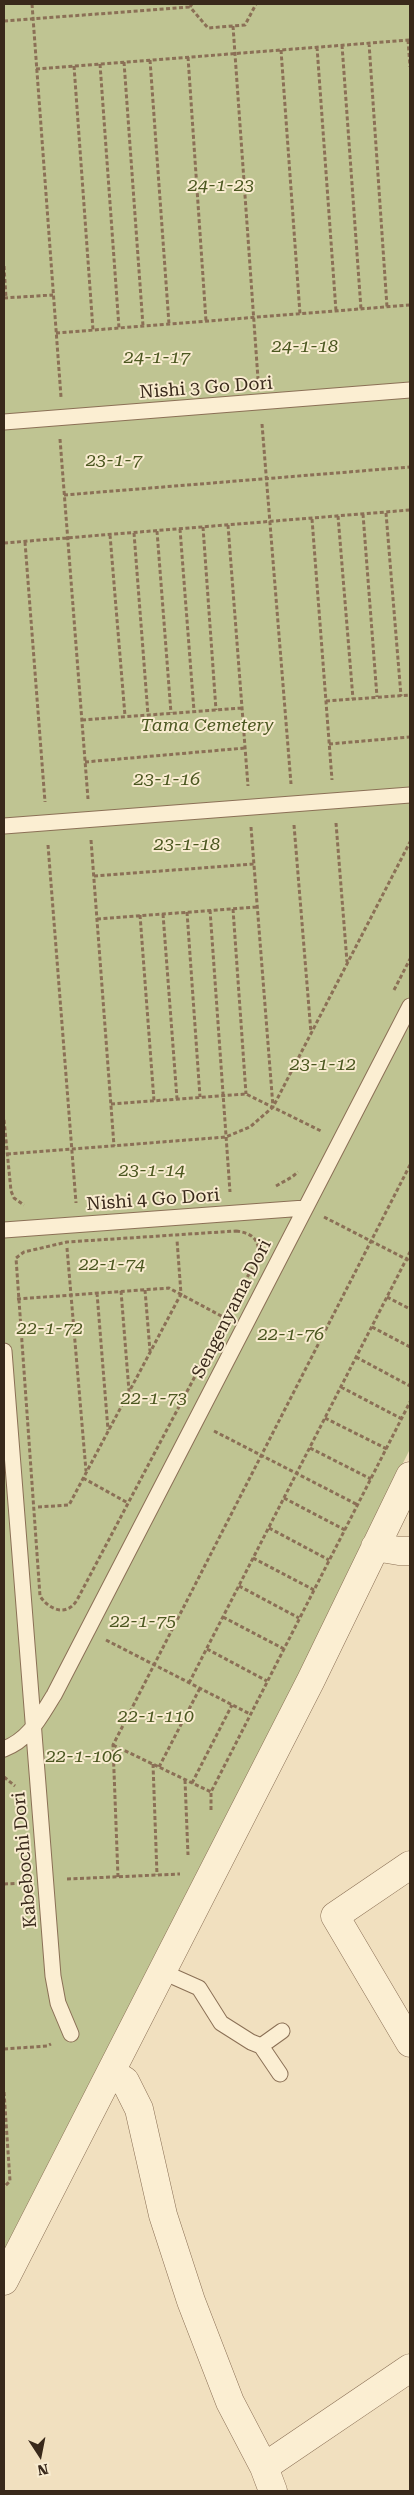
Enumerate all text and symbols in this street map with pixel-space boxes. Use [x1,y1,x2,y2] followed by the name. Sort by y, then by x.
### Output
[188,175,254,197] park label: 24-1-23
[272,336,338,358] park label: 24-1-18
[124,347,190,369] park label: 24-1-17
[139,373,273,403] street label: Nishi 3 Go Dori
[86,450,142,472] park label: 23-1-7
[141,715,273,737] park label: Tama Cemetery
[134,769,200,791] park label: 23-1-16
[154,834,220,856] park label: 23-1-18
[290,1054,356,1076] park label: 23-1-12
[119,1160,185,1182] park label: 23-1-14
[86,1185,220,1215] street label: Nishi 4 Go Dori
[188,1236,276,1382] street label: Sengenyama Dori
[79,1254,145,1276] park label: 22-1-74
[17,1318,83,1340] park label: 22-1-72
[258,1324,324,1346] park label: 22-1-76
[121,1388,187,1410] park label: 22-1-73
[110,1611,176,1633] park label: 22-1-75
[118,1706,194,1728] park label: 22-1-110
[46,1746,122,1768] park label: 22-1-106
[8,1791,42,1929] street label: Kabebochi Dori
[15,2430,65,2480] north arrow
[36,2461,50,2479] text: N

